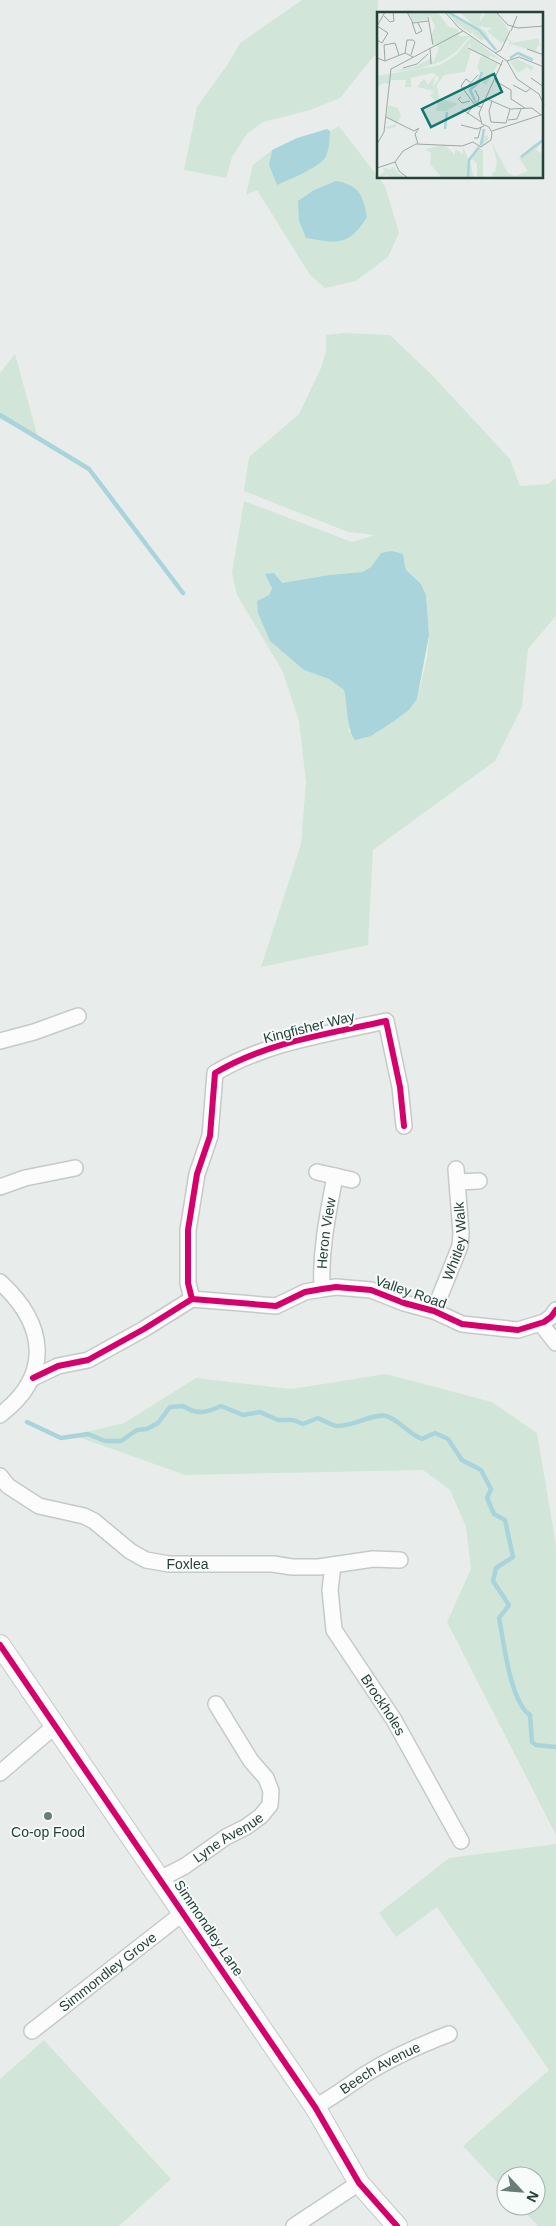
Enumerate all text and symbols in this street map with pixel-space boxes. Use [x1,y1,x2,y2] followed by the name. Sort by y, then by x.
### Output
[377,12,544,179] inset map
[262,1008,356,1046] street label: Kingfisher Way
[314,1195,339,1270] street label: Heron View
[439,1200,469,1283] street label: Whitley Walk
[373,1272,449,1312] street label: Valley Road
[166,1556,209,1572] street label: Foxlea
[358,1671,409,1738] street label: Brockholes
[190,1809,267,1866] street label: Lyne Avenue
[42,1810,54,1822] marker: Co-op Food
[11,1824,85,1840] place label: Co-op Food
[171,1877,247,1979] street label: Simmondley Lane
[56,1929,160,2015] street label: Simmondley Grove
[337,2039,423,2097] street label: Beech Avenue
[496,2166,546,2216] north arrow
[523,2189,542,2205] text: N

